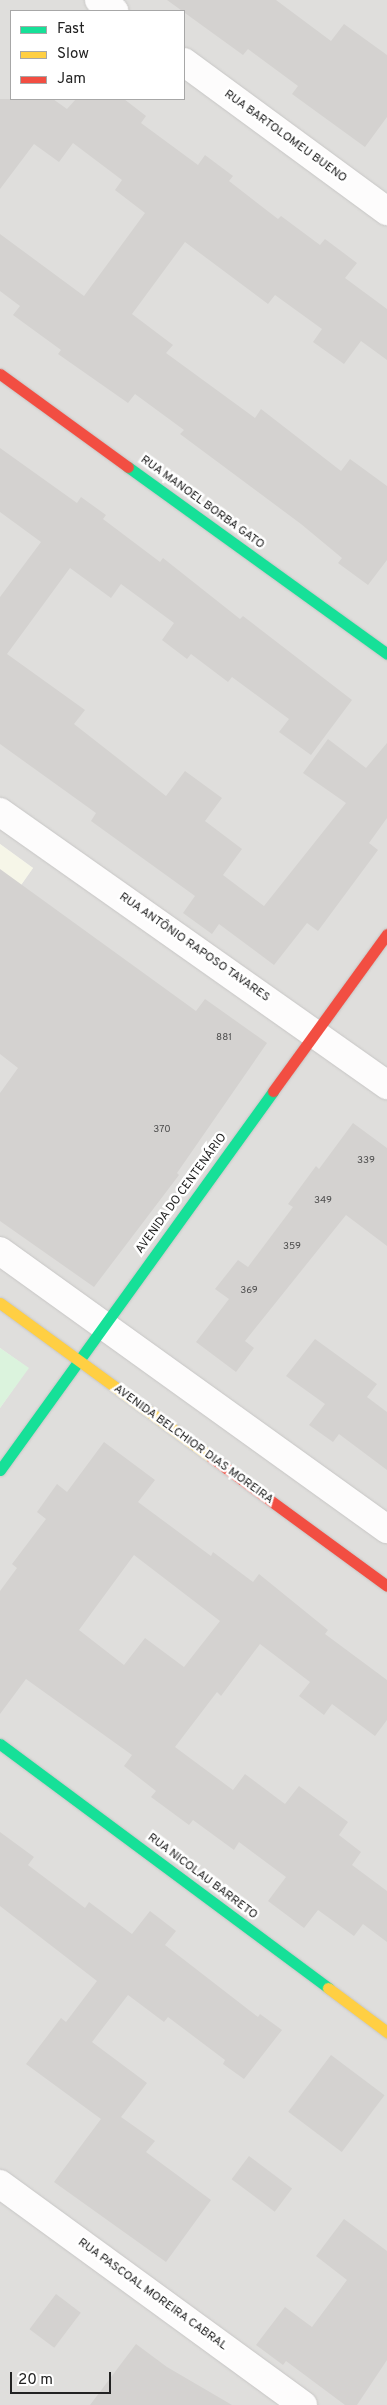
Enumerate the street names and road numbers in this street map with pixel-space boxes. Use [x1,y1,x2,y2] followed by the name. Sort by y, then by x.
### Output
[221,88,349,186] street label: RUA BARTOLOMEU BUENO
[137,453,267,553] street label: RUA MANOEL BORBA GATO
[115,890,273,1006] street label: RUA ANTÔNIO RAPOSO TAVARES
[133,1131,231,1257] street label: AVENIDA DO CENTENÁRIO
[110,1382,276,1508] street label: AVENIDA BELCHIOR DIAS MOREIRA
[144,1831,260,1923] street label: RUA NICOLAU BARRETO
[74,2236,230,2354] street label: RUA PASCOAL MOREIRA CABRAL

